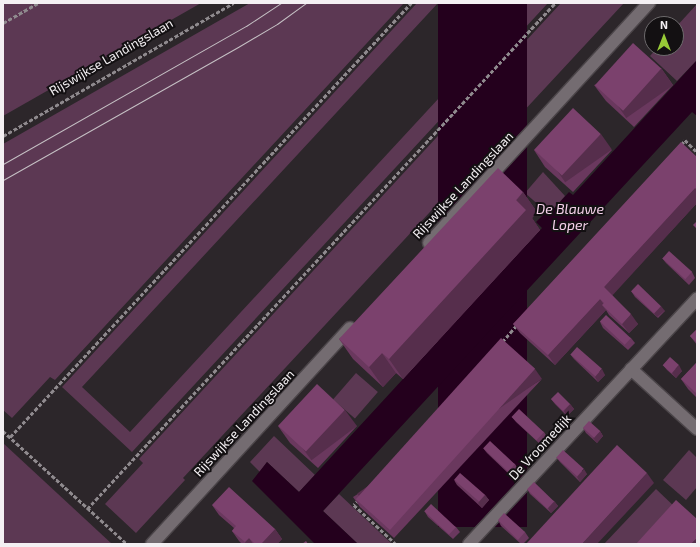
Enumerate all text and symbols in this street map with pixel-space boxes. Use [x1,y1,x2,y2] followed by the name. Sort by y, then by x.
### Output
[46,15,176,99] street label: Rijswijkse Landingslaan
[644,16,684,56] north arrow
[660,18,668,31] text: N
[409,128,517,242] street label: Rijswijkse Landingslaan
[536,201,604,234] water label: De Blauwe Loper
[190,366,298,480] street label: Rijswijkse Landingslaan
[505,411,575,483] street label: De Vroomedijk

